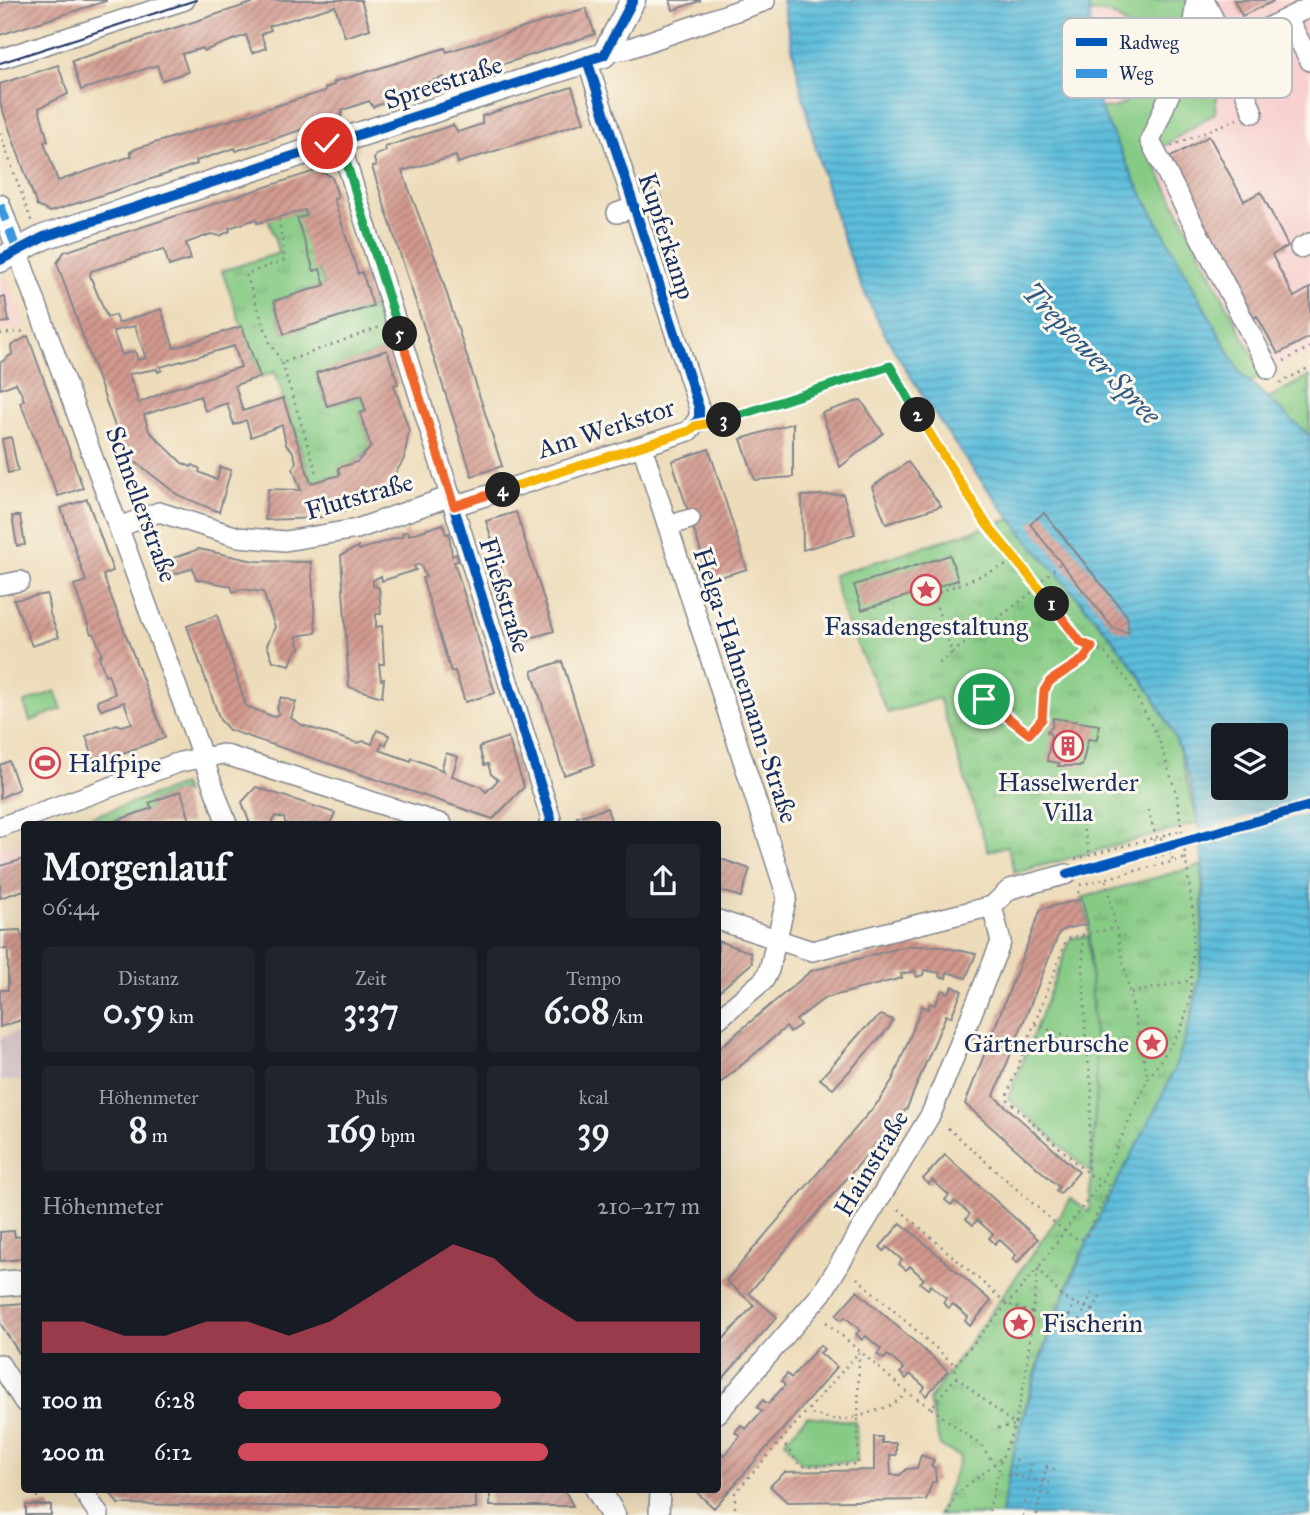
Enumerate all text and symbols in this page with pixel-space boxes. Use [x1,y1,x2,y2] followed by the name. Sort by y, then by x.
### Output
[1062,18,1292,98] legend
[1119,31,1179,55] text: Radweg
[380,48,506,116] street label: Spreestraße
[1119,62,1153,86] text: Weg
[297,113,357,173] pin
[308,124,346,162] icon: check
[631,168,703,304] street label: Kupferkamp
[1015,275,1169,432] water label: Treptower Spree
[382,316,418,352] pin: 5
[395,322,404,345] text: 5
[532,391,679,466] street label: Am Werkstor
[900,398,936,432] pin: 2
[706,402,742,438] pin: 3
[913,403,922,426] text: 2
[720,408,727,431] text: 3
[99,422,185,586] street label: Schnellerstraße
[301,465,417,527] street label: Flutstraße
[486,472,520,508] pin: 4
[497,478,508,501] text: 4
[472,533,538,657] street label: Fließstraße
[686,543,806,827] street label: Helga-Hahnemann-Straße
[909,573,943,607] place icon: Fassadengestaltung
[1034,586,1070,622] pin: 1
[1048,592,1055,615] text: 1
[824,610,1029,642] place label: Fassadengestaltung
[954,669,1014,729] pin
[965,680,1003,718] icon: arrive
[1211,723,1288,800] map controls
[1211,723,1288,800] button: layers
[1051,729,1085,763] building icon: Hasselwerder Villa
[28,746,62,780] sports icon: Halfpipe
[68,747,161,779] place label: Halfpipe
[998,766,1139,828] place label: Hasselwerder Villa
[42,844,228,890] text: Morgenlauf
[626,844,700,918] button: share
[42,893,99,921] text: 06:44
[118,967,179,990] text: Distanz
[355,967,387,990] text: Zeit
[566,967,621,990] text: Tempo
[103,990,165,1033] text: 0.59
[343,990,399,1033] text: 3:37
[544,990,610,1033] text: 6:08
[165,1005,194,1028] text: km
[610,1005,644,1028] text: /km
[1135,1026,1169,1060] place icon: Gärtnerbursche
[964,1027,1129,1059] place label: Gärtnerbursche
[98,1086,198,1109] text: Höhenmeter
[354,1086,388,1109] text: Puls
[579,1086,609,1109] text: kcal
[827,1104,915,1222] street label: Hainstraße
[129,1109,148,1152] text: 8
[326,1109,377,1152] text: 169
[577,1109,610,1152] text: 39
[148,1124,168,1147] text: m
[377,1124,416,1147] text: bpm
[42,1192,163,1220] text: Höhenmeter
[597,1192,700,1220] text: 210–217 m
[1002,1306,1036,1340] place icon: Fischerin
[1042,1307,1143,1339] place label: Fischerin
[42,1386,102,1414] text: 100 m
[154,1386,195,1414] text: 6:28
[42,1438,104,1466] text: 200 m
[154,1438,192,1466] text: 6:12

